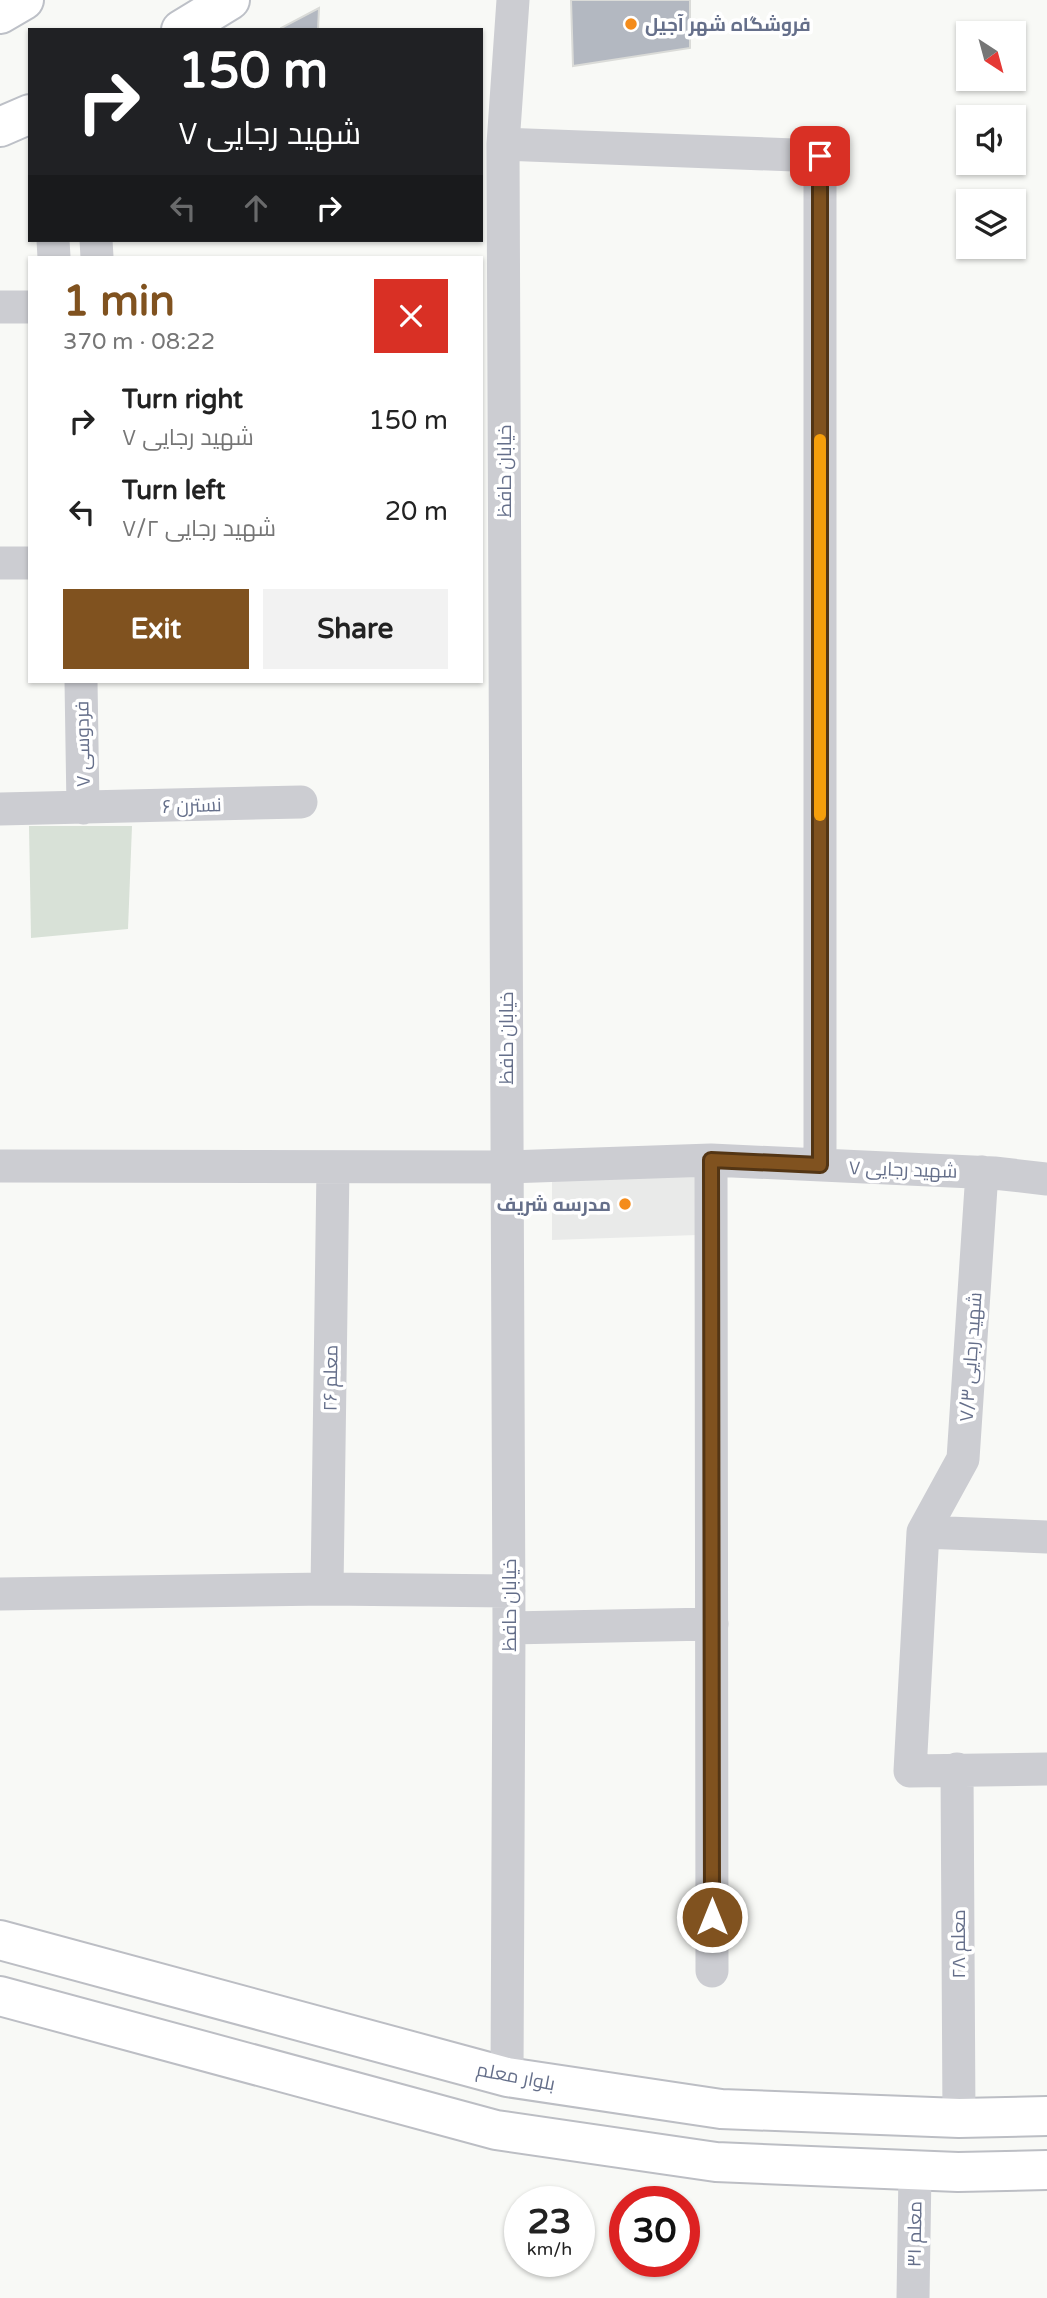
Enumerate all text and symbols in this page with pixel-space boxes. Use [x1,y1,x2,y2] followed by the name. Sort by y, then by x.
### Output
[645,14,811,36] place label: فروشگاه شهر آجیل
[623,16,639,32] marker: فروشگاه شهر آجیل
[956,21,1026,91] north arrow
[956,21,1026,259] map controls
[178,42,328,101] text: 150 m
[63,56,154,147] icon: right
[956,105,1026,175] button: sound
[178,115,361,153] text: شهید رجایی ۷
[790,126,850,186] pin
[801,137,839,175] icon: arrive
[164,189,202,227] icon: left
[237,189,275,227] icon: ahead
[310,189,348,227] icon: right
[956,189,1026,259] button: layers
[63,276,175,327] text: 1 min
[374,279,448,353] button: close
[63,328,215,356] text: 370 m · 08:22
[122,384,243,415] text: Turn right
[63,402,101,440] icon: right
[368,405,448,436] text: 150 m
[122,424,254,452] text: شهید رجایی ۷
[494,425,516,517] street label: خیابان حافظ
[122,475,225,506] text: Turn left
[63,493,101,531] icon: left
[385,496,448,527] text: 20 m
[122,515,276,543] text: شهید رجایی ۷/۲
[63,589,249,669] button: Exit
[263,589,448,669] button: Share
[71,701,95,787] street label: فردوسی ۷
[162,794,222,818] street label: نسترن ۶
[496,992,518,1084] street label: خیابان حافظ
[848,1157,958,1183] street label: شهید رجایی ۷
[497,1194,611,1216] place label: مدرسه شریف
[617,1196,633,1212] marker: مدرسه شریف
[955,1291,987,1423] street label: شهید رجایی ۷/۳
[319,1344,345,1412] street label: معلم ۲۶
[499,1559,521,1651] street label: خیابان حافظ
[675,1880,749,1954] position arrow
[948,1909,972,1979] street label: معلم ۲۸
[474,2059,557,2097] street label: بلوار معلم
[609,2186,700,2277] speed limit sign: 30
[528,2201,571,2243] text: 23
[903,2201,929,2267] street label: معلم ۳۱
[527,2238,572,2260] text: km/h

